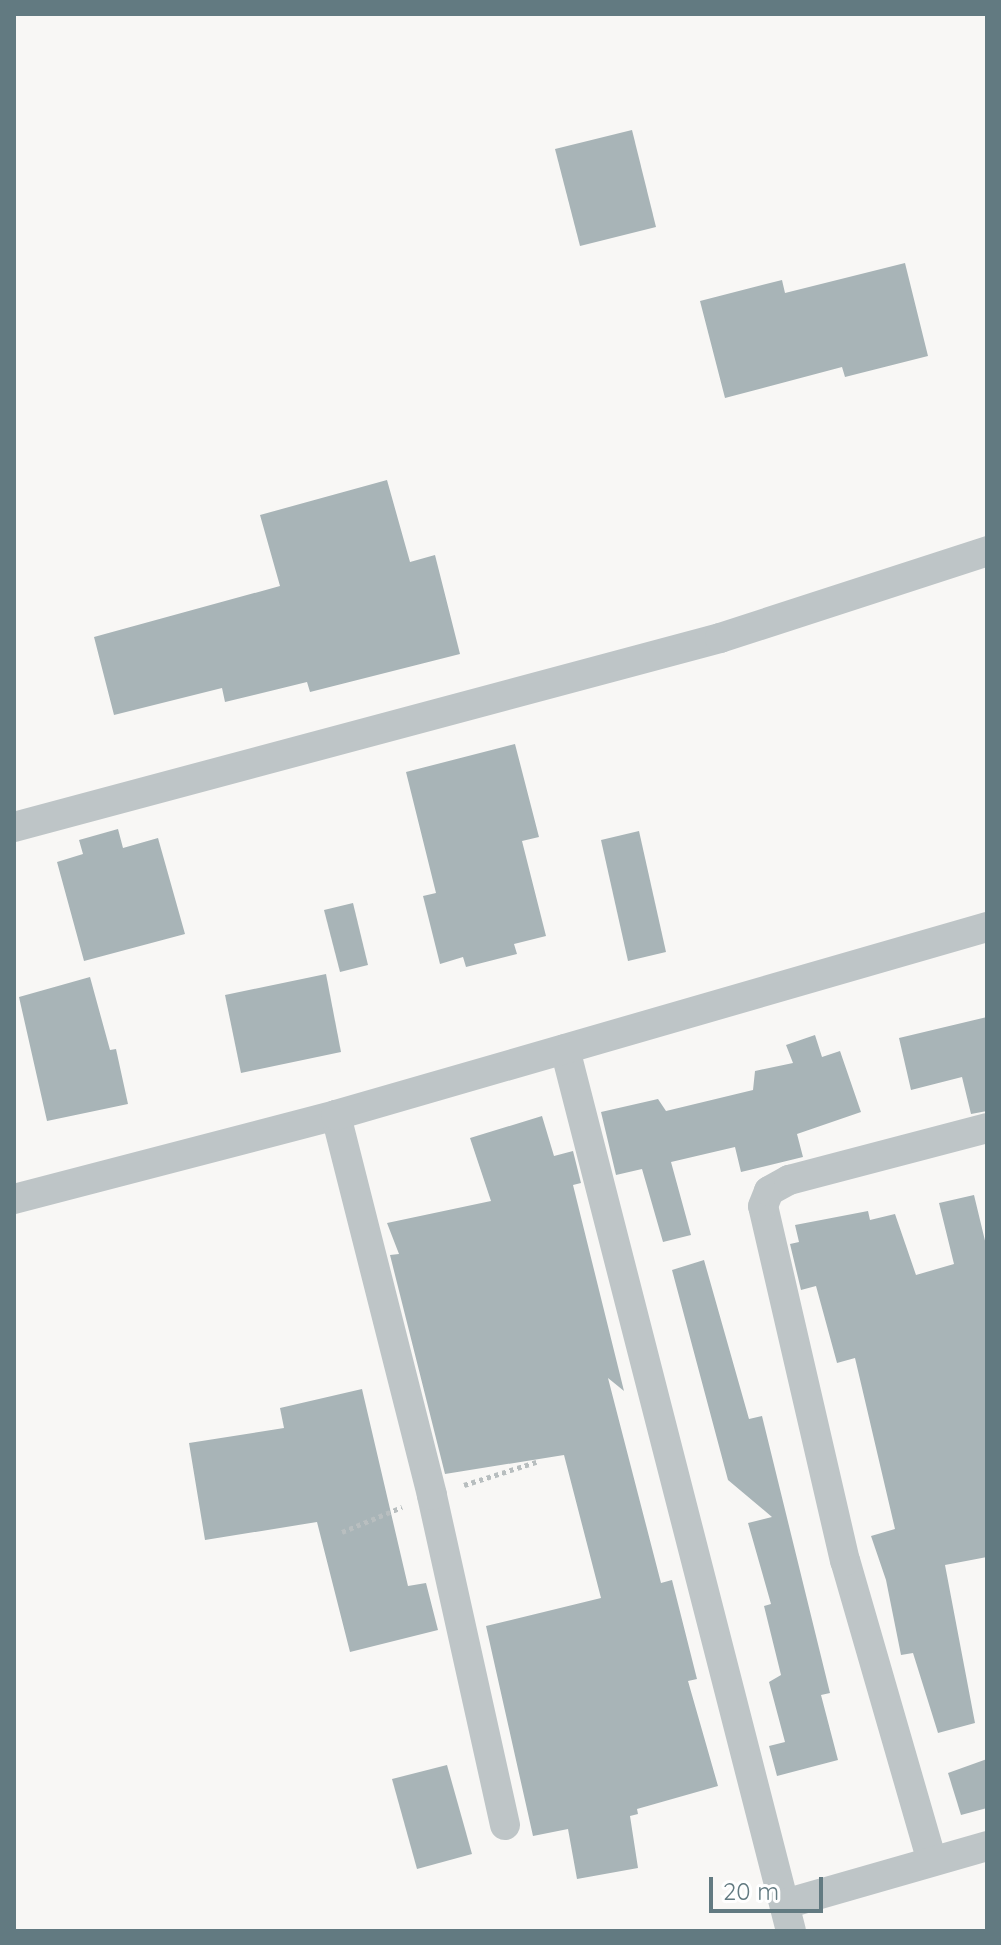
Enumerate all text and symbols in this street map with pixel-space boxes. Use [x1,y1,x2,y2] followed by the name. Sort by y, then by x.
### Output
[713,1861,827,1911] scale bar
[723,1876,779,1906] text: 20 m

